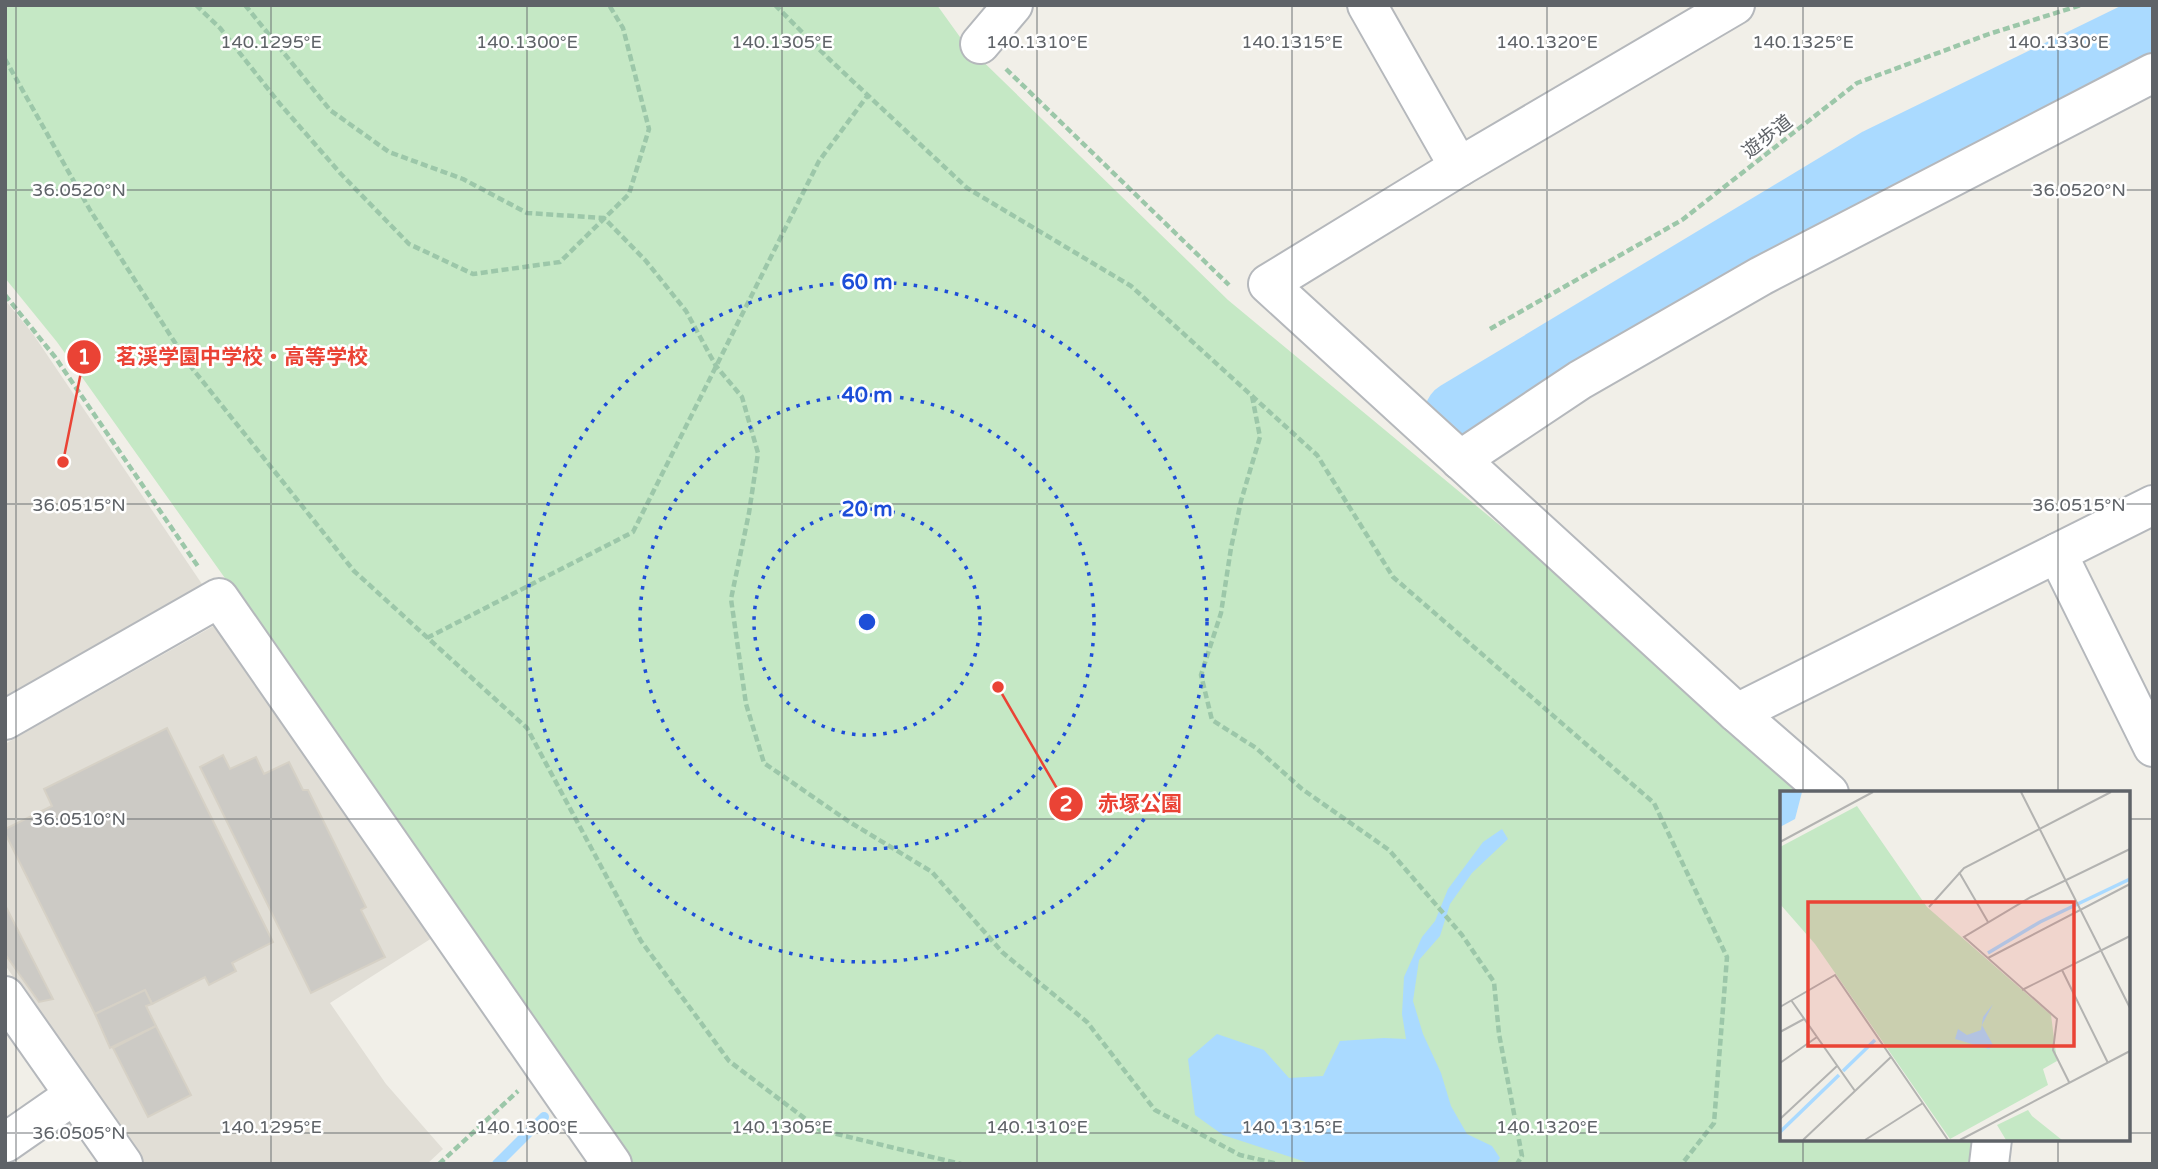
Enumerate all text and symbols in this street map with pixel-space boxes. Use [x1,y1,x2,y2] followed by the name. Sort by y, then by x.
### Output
[220,31,322,53] text: 140.1295°E
[476,31,578,53] text: 140.1300°E
[731,31,833,53] text: 140.1305°E
[986,31,1088,53] text: 140.1310°E
[1241,31,1343,53] text: 140.1315°E
[1496,31,1598,53] text: 140.1320°E
[1752,31,1854,53] text: 140.1325°E
[2007,31,2109,53] text: 140.1330°E
[1738,111,1797,163] street label: 遊歩道
[32,179,126,201] text: 36.0520°N
[2032,179,2126,201] text: 36.0520°N
[841,270,893,295] text: 60 m
[67,336,382,378] callout: 茗渓学園中学校・高等学校
[77,345,91,370] text: 1
[116,345,368,370] text: 茗渓学園中学校・高等学校
[841,383,893,408] text: 40 m
[32,494,126,516] text: 36.0515°N
[2032,494,2126,516] text: 36.0515°N
[841,497,893,522] text: 20 m
[855,610,879,634] centre of rings
[1049,783,1196,825] callout: 赤塚公園
[1780,791,2130,1141] inset map
[1059,792,1073,817] text: 2
[1098,792,1182,817] text: 赤塚公園
[32,808,126,830] text: 36.0510°N
[220,1116,322,1138] text: 140.1295°E
[476,1116,578,1138] text: 140.1300°E
[731,1116,833,1138] text: 140.1305°E
[986,1116,1088,1138] text: 140.1310°E
[1241,1116,1343,1138] text: 140.1315°E
[1496,1116,1598,1138] text: 140.1320°E
[32,1122,126,1144] text: 36.0505°N

